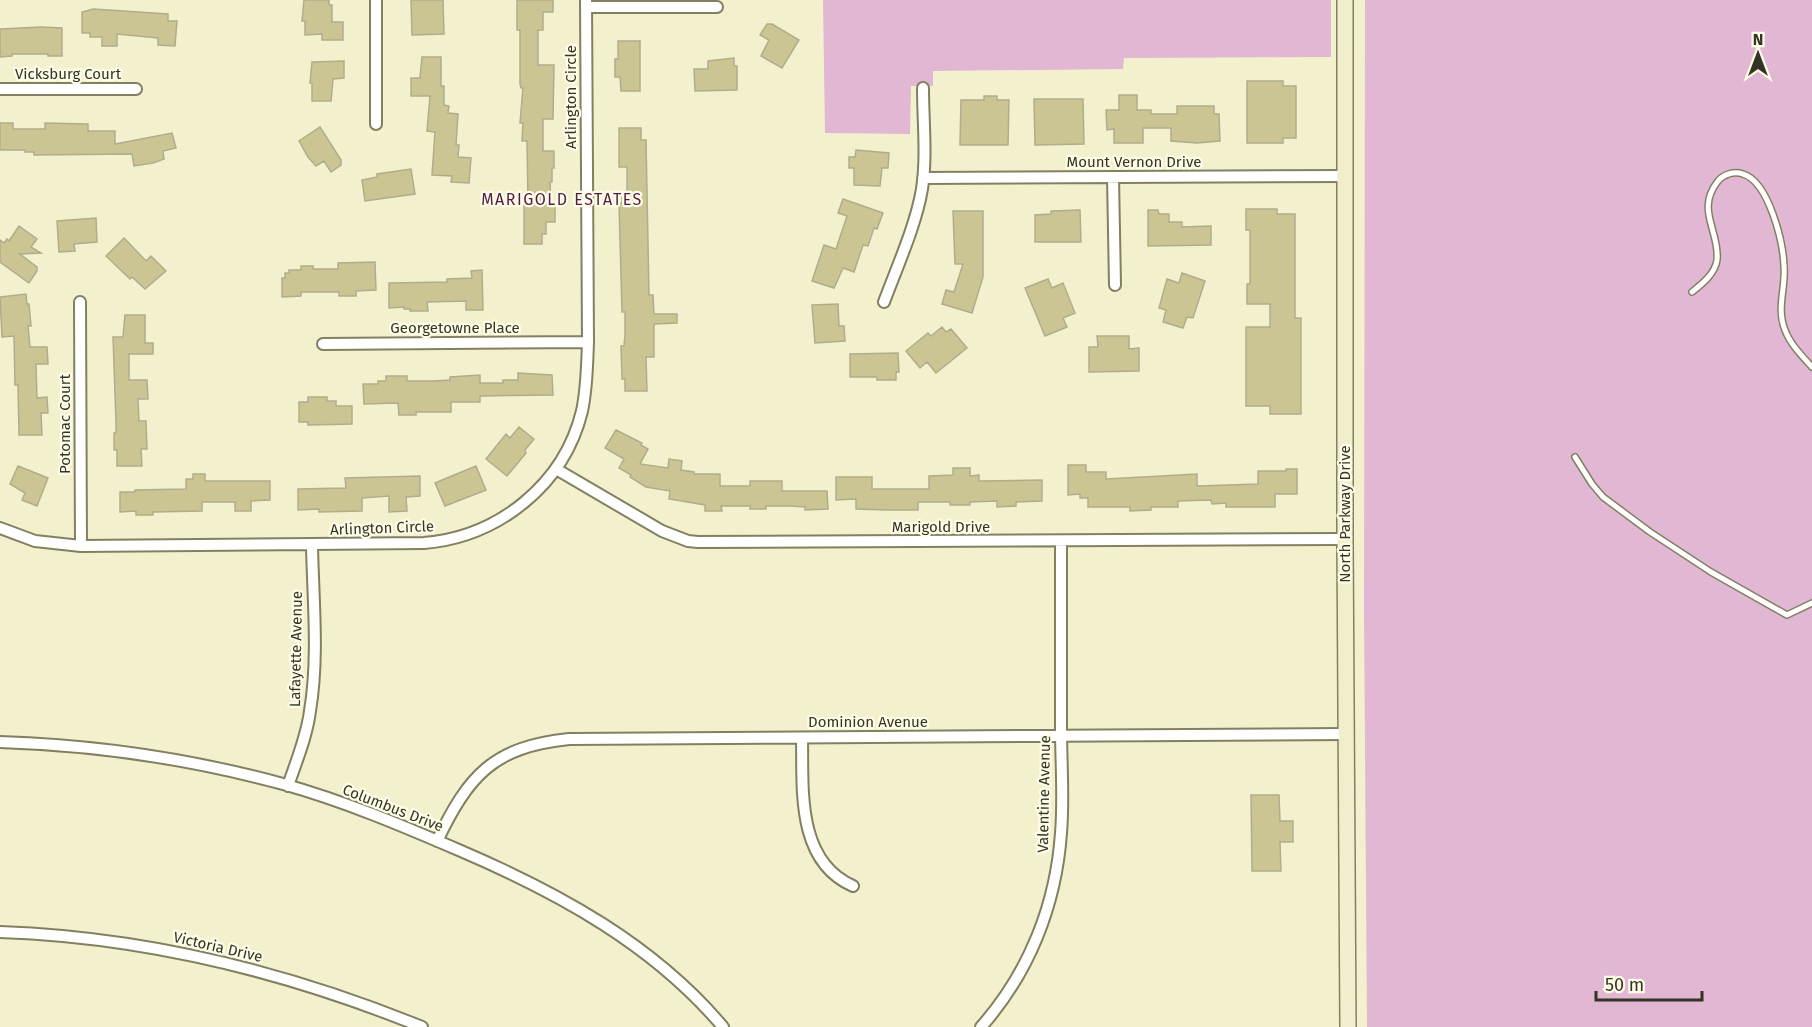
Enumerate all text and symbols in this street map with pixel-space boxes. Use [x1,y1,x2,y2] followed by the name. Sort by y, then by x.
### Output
[1728,24,1788,84] north arrow
[1753,30,1763,49] text: N
[562,45,580,149] street label: Arlington Circle
[15,65,122,83] street label: Vicksburg Court
[1067,153,1201,171] street label: Mount Vernon Drive
[481,190,643,209] district label: MARIGOLD ESTATES
[390,319,520,337] street label: Georgetowne Place
[56,373,74,474] street label: Potomac Court
[1336,445,1354,583] street label: North Parkway Drive
[330,517,434,539] street label: Arlington Circle
[892,518,990,536] street label: Marigold Drive
[286,591,306,707] street label: Lafayette Avenue
[808,713,928,731] street label: Dominion Avenue
[1034,735,1054,853] street label: Valentine Avenue
[340,780,446,836] street label: Columbus Drive
[172,928,264,966] street label: Victoria Drive
[1596,964,1702,1002] scale bar
[1605,974,1644,996] text: 50 m

